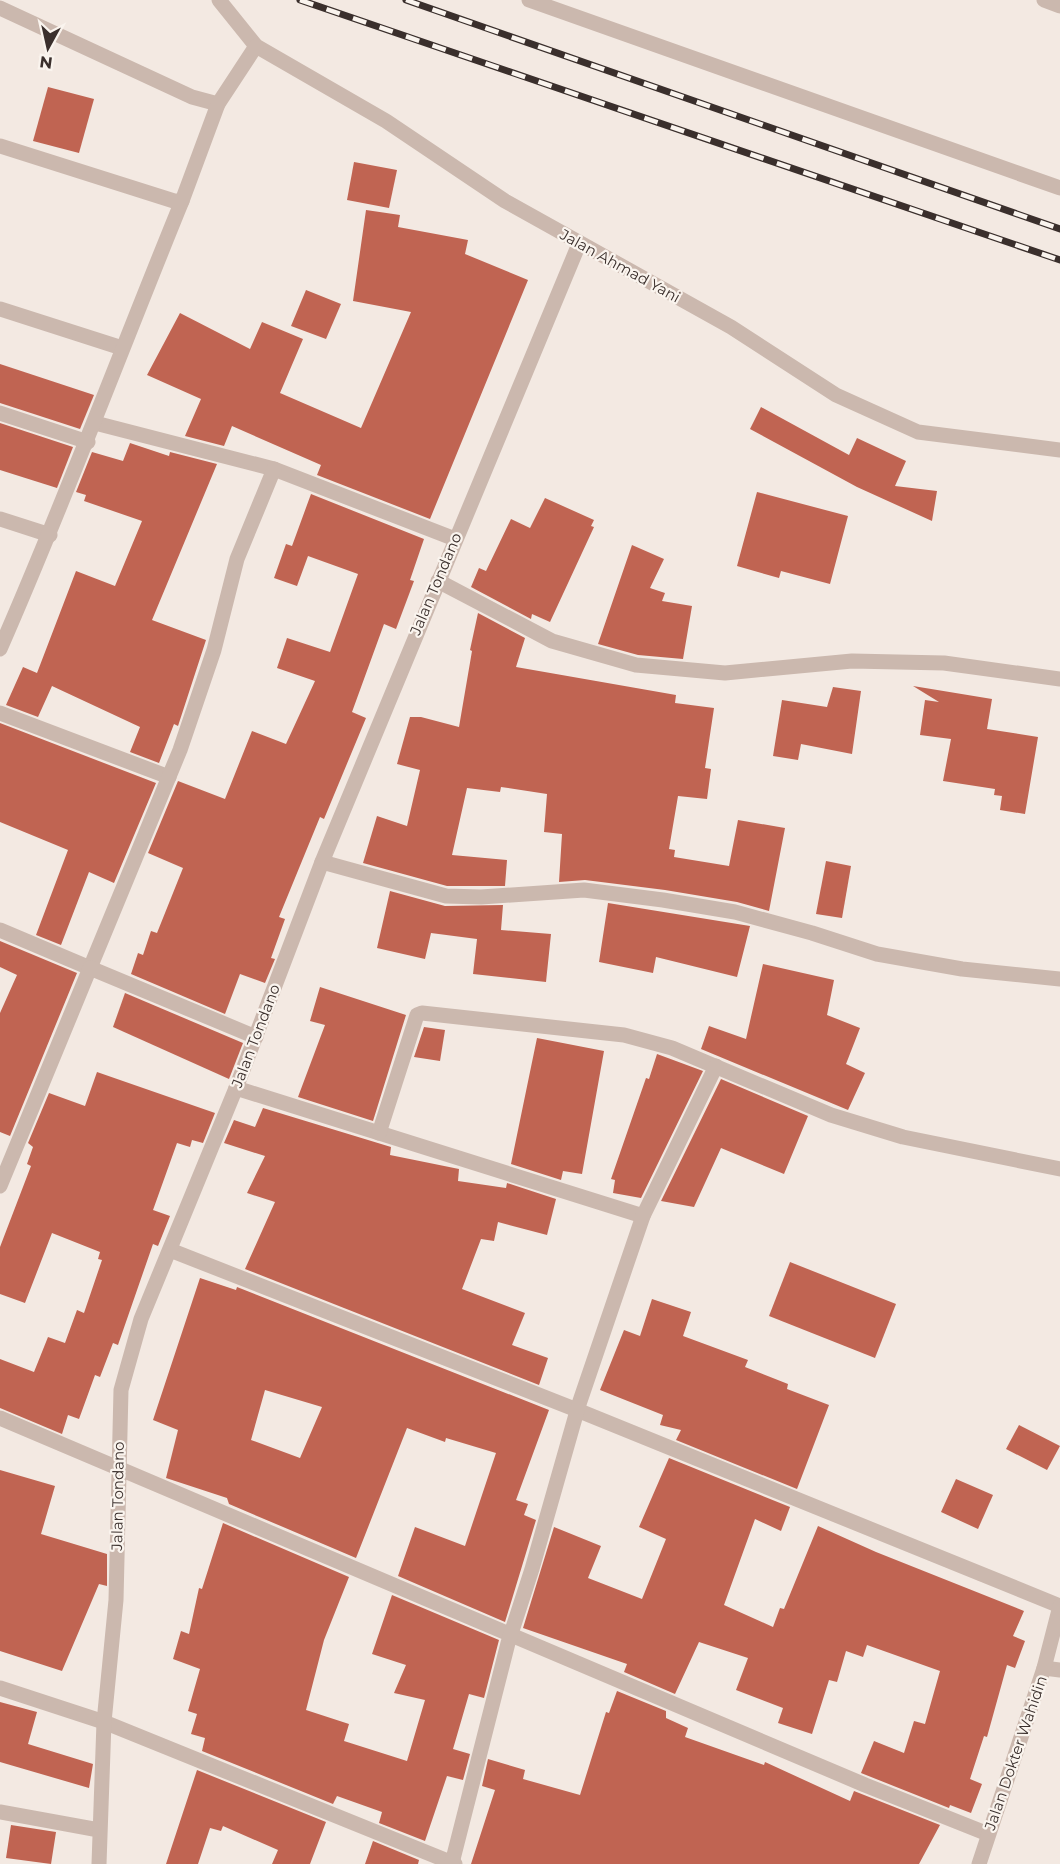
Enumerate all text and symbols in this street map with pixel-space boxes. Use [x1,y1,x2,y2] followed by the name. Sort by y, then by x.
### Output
[18,18,78,78] north arrow
[38,52,54,73] text: N
[556,224,684,307] street label: Jalan Ahmad Yani
[405,530,466,639] street label: Jalan Tondano
[227,981,284,1091] street label: Jalan Tondano
[107,1441,128,1552] street label: Jalan Tondano
[980,1673,1051,1834] street label: Jalan Dokter Wahidin

